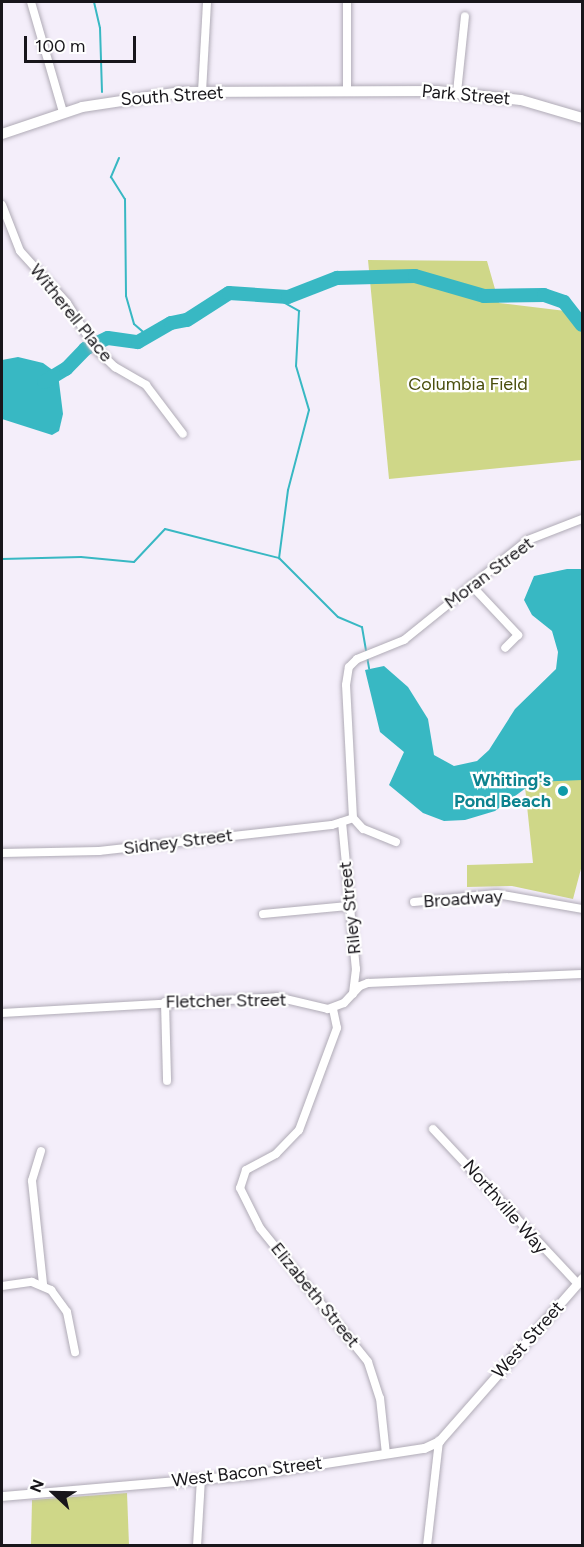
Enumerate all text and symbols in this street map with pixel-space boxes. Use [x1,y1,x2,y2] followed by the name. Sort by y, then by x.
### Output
[27,24,140,62] scale bar
[35,35,85,57] text: 100 m
[421,80,511,110] street label: Park Street
[120,82,224,110] street label: South Street
[25,260,117,366] street label: Witherell Place
[408,373,528,395] park label: Columbia Field
[440,533,538,613] street label: Moran Street
[454,770,551,812] place label: Whiting's Pond Beach
[556,784,570,798] marker: Whiting's Pond Beach
[122,825,234,859] street label: Sidney Street
[334,860,366,956] street label: Riley Street
[423,885,503,913] street label: Broadway
[165,989,287,1013] street label: Fletcher Street
[458,1155,552,1259] street label: Northville Way
[266,1238,364,1352] street label: Elizabeth Street
[488,1297,568,1383] street label: West Street
[171,1452,323,1492] street label: West Bacon Street
[24,1463,84,1523] north arrow
[26,1477,48,1495] text: N

